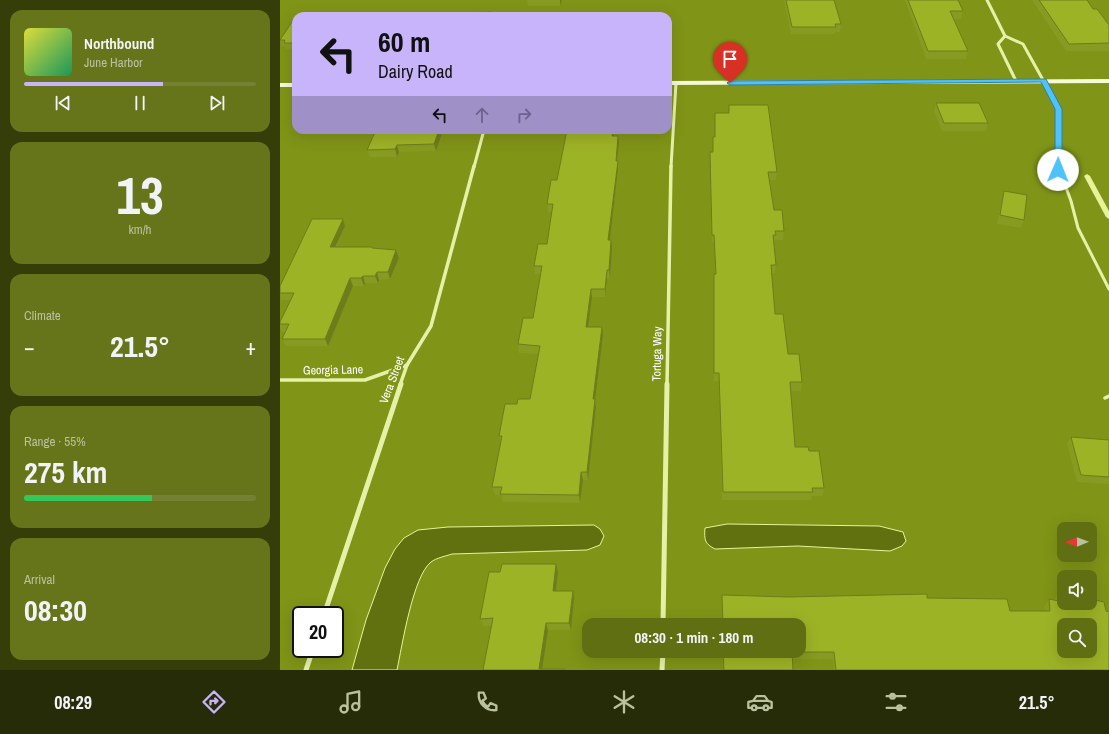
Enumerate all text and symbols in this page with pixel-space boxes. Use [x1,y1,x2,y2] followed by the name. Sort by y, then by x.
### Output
[378,23,430,61] text: 60 m
[312,28,364,80] icon: left
[84,33,154,54] text: Northbound
[713,42,747,83] pin
[719,48,741,70] icon: arrive
[84,54,143,71] text: June Harbor
[378,59,453,84] text: Dairy Road
[52,92,74,114] icon: previous
[129,92,151,114] icon: pause
[206,92,228,114] icon: next
[429,104,451,126] icon: left
[471,104,493,126] icon: ahead
[513,104,535,126] icon: right
[1037,149,1079,191] position arrow
[116,160,164,230] text: 13
[128,221,152,238] text: km/h
[24,307,61,324] text: Climate
[110,326,170,366] text: 21.5°
[649,326,665,382] street label: Tortuga Way
[24,332,35,362] text: −
[245,332,256,362] text: +
[376,354,408,406] street label: Vera Street
[303,361,363,379] street label: Georgia Lane
[24,433,86,450] text: Range · 55%
[24,452,107,492] text: 275 km
[1057,522,1097,562] north arrow
[1057,522,1097,658] map controls
[1057,570,1097,610] button: sound
[24,571,55,588] text: Arrival
[24,590,87,630] text: 08:30
[292,606,344,658] speed limit sign: 20
[1057,618,1097,658] button: search
[635,627,753,648] text: 08:30 · 1 min · 180 m
[200,688,228,716] icon: directions
[337,688,365,716] icon: music
[473,688,501,716] icon: phone
[610,688,638,716] icon: climate
[746,688,774,716] icon: car
[882,688,910,716] icon: filters
[54,690,92,715] text: 08:29
[1019,690,1055,715] text: 21.5°

